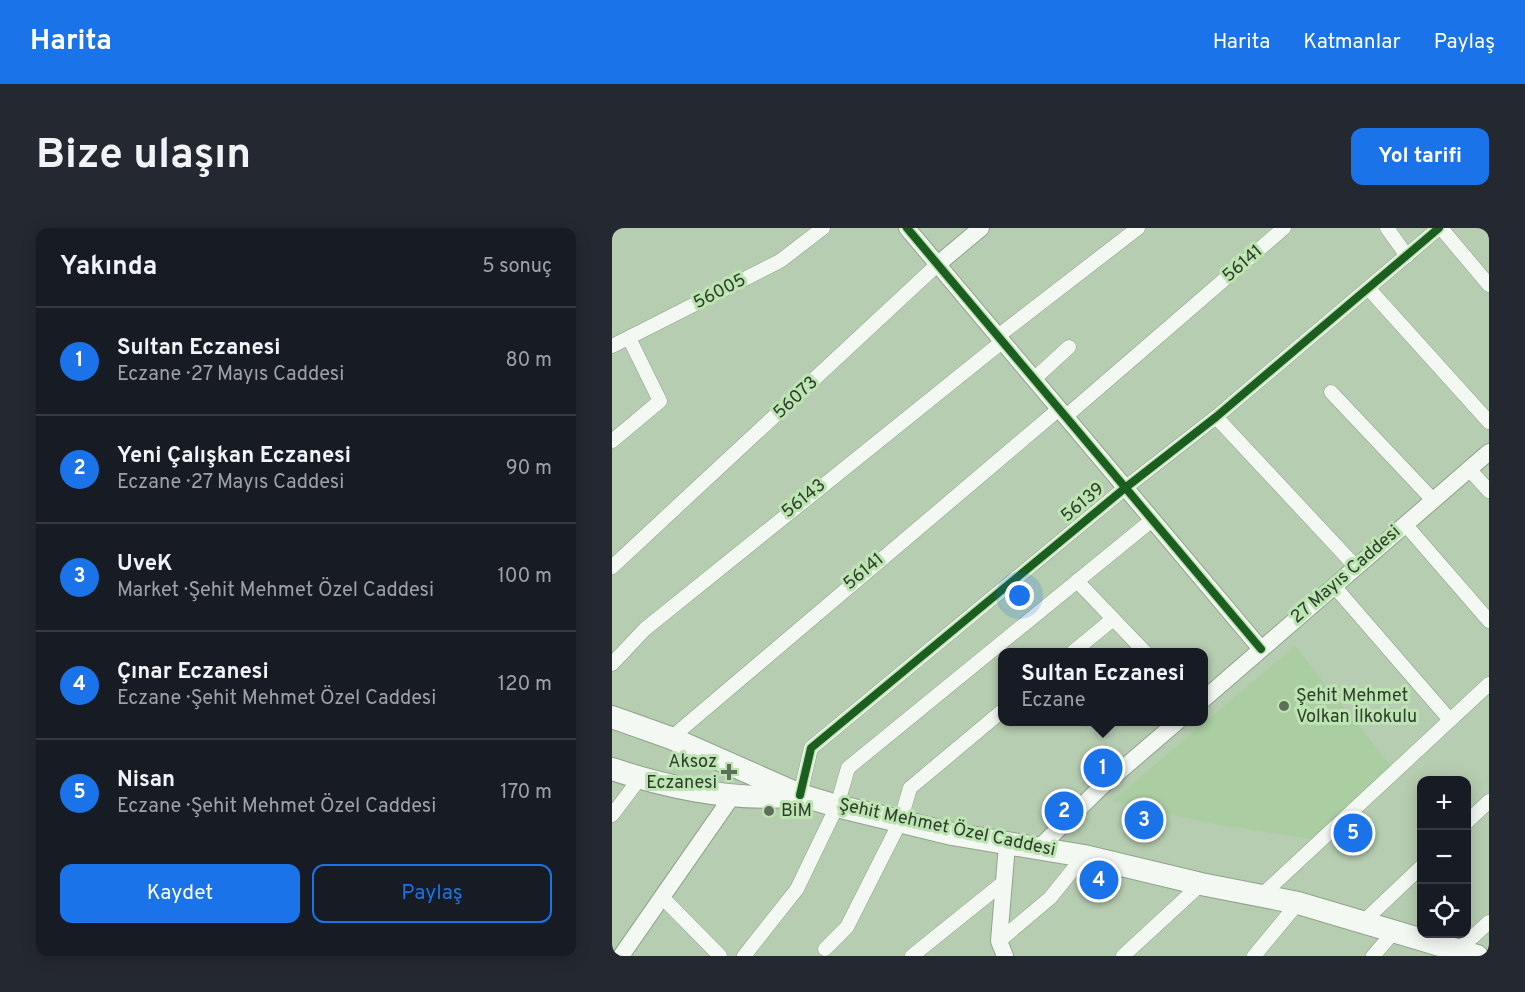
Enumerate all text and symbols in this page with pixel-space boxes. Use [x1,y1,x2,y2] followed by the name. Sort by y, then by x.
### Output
[30,24,112,60] text: Harita
[1213,29,1270,56] text: Harita
[1303,29,1401,56] text: Katmanlar
[1434,29,1495,56] text: Paylaş
[1351,128,1489,185] button: Yol tarifi
[36,130,251,183] text: Bize ulaşın
[1218,240,1268,288] street label: 56141
[60,251,157,284] text: Yakında
[482,254,552,280] text: 5 sonuç
[690,269,750,315] street label: 56005
[117,335,281,362] text: Sultan Eczanesi
[76,348,84,374] text: 1
[506,348,552,374] text: 80 m
[117,362,344,388] text: Eczane · 27 Mayıs Caddesi
[769,372,823,424] street label: 56073
[117,443,351,470] text: Yeni Çalışkan Eczanesi
[73,456,86,482] text: 2
[506,456,552,482] text: 90 m
[117,470,344,496] text: Eczane · 27 Mayıs Caddesi
[777,474,831,524] street label: 56143
[1057,478,1109,528] street label: 56139
[1286,521,1406,629] street label: 27 Mayıs Caddesi
[839,548,889,596] street label: 56141
[117,551,172,578] text: UveK
[74,564,86,590] text: 3
[497,564,552,590] text: 100 m
[117,578,434,604] text: Market · Şehit Mehmet Özel Caddesi
[1005,581,1034,610] your location
[998,648,1208,726] popup
[117,659,269,686] text: Çınar Eczanesi
[1021,661,1185,688] text: Sultan Eczanesi
[73,672,86,698] text: 4
[498,672,552,698] text: 120 m
[1296,685,1417,729] place label: Şehit Mehmet Volkan İlkokulu
[117,686,436,712] text: Eczane · Şehit Mehmet Özel Caddesi
[1021,688,1085,714] text: Eczane
[1277,699,1291,713] marker: Şehit Mehmet Volkan İlkokulu
[1084,746,1122,790] pin: 1
[646,751,717,795] place label: Aksoz Eczanesi
[722,765,736,779] marker: Aksoz Eczanesi
[117,767,175,794] text: Nisan
[1417,776,1471,938] map controls
[1417,776,1471,830] button: +
[73,780,86,806] text: 5
[500,780,552,806] text: 170 m
[1044,788,1084,834] pin: 2
[837,792,1058,862] street label: Şehit Mehmet Özel Caddesi
[117,794,436,820] text: Eczane · Şehit Mehmet Özel Caddesi
[1124,798,1164,842] pin: 3
[781,800,812,823] place label: BiM
[762,804,776,818] marker: BiM
[1334,810,1372,856] pin: 5
[1417,830,1471,884] button: −
[1080,858,1118,902] pin: 4
[60,864,300,923] button: Kaydet
[312,864,552,923] button: Paylaş
[1417,884,1471,938] button: locate

